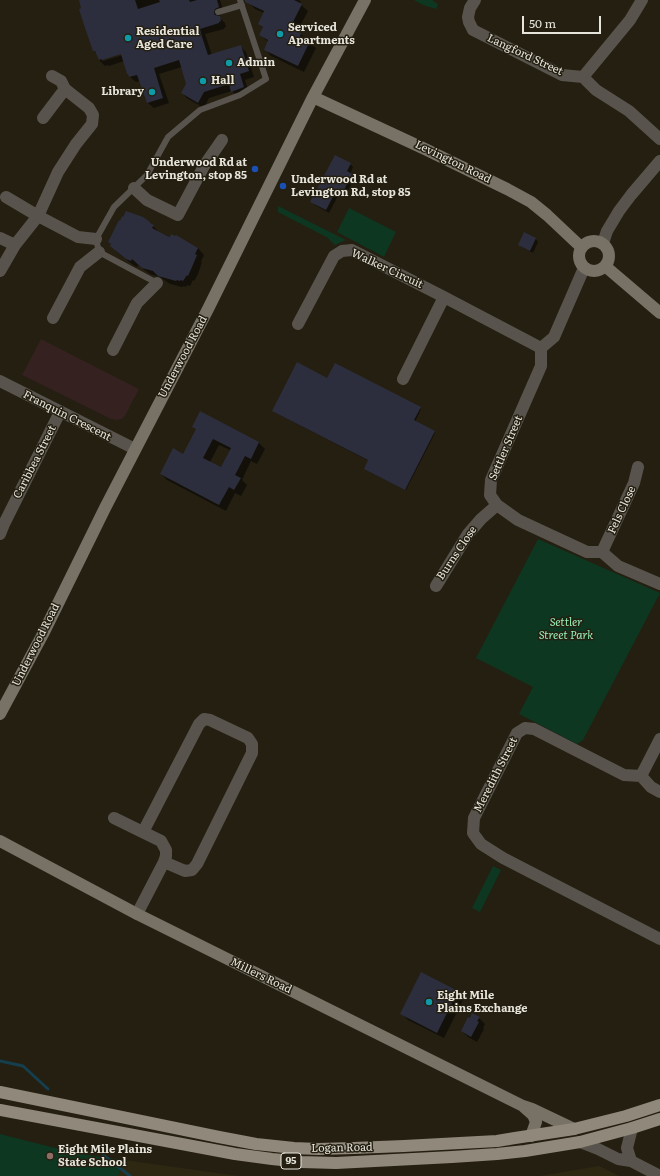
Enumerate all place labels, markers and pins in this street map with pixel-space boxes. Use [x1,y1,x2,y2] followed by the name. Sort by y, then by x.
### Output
[288,21,355,47] place label: Serviced Apartments
[136,25,199,51] place label: Residential Aged Care
[275,29,285,39] marker: Serviced Apartments
[123,33,133,43] marker: Residential Aged Care
[237,56,275,70] place label: Admin
[224,58,234,68] marker: Admin
[211,74,235,88] place label: Hall
[198,76,208,86] marker: Hall
[101,85,144,99] place label: Library
[147,87,157,97] marker: Library
[145,156,247,182] place label: Underwood Rd at Levington, stop 85
[250,164,260,174] marker: Underwood Rd at Levington, stop 85
[291,173,410,199] place label: Underwood Rd at Levington Rd, stop 85
[278,181,288,191] marker: Underwood Rd at Levington Rd, stop 85
[437,989,528,1015] place label: Eight Mile Plains Exchange
[424,997,434,1007] marker: Eight Mile Plains Exchange
[58,1143,152,1169] place label: Eight Mile Plains State School
[45,1151,55,1161] marker: Eight Mile Plains State School

